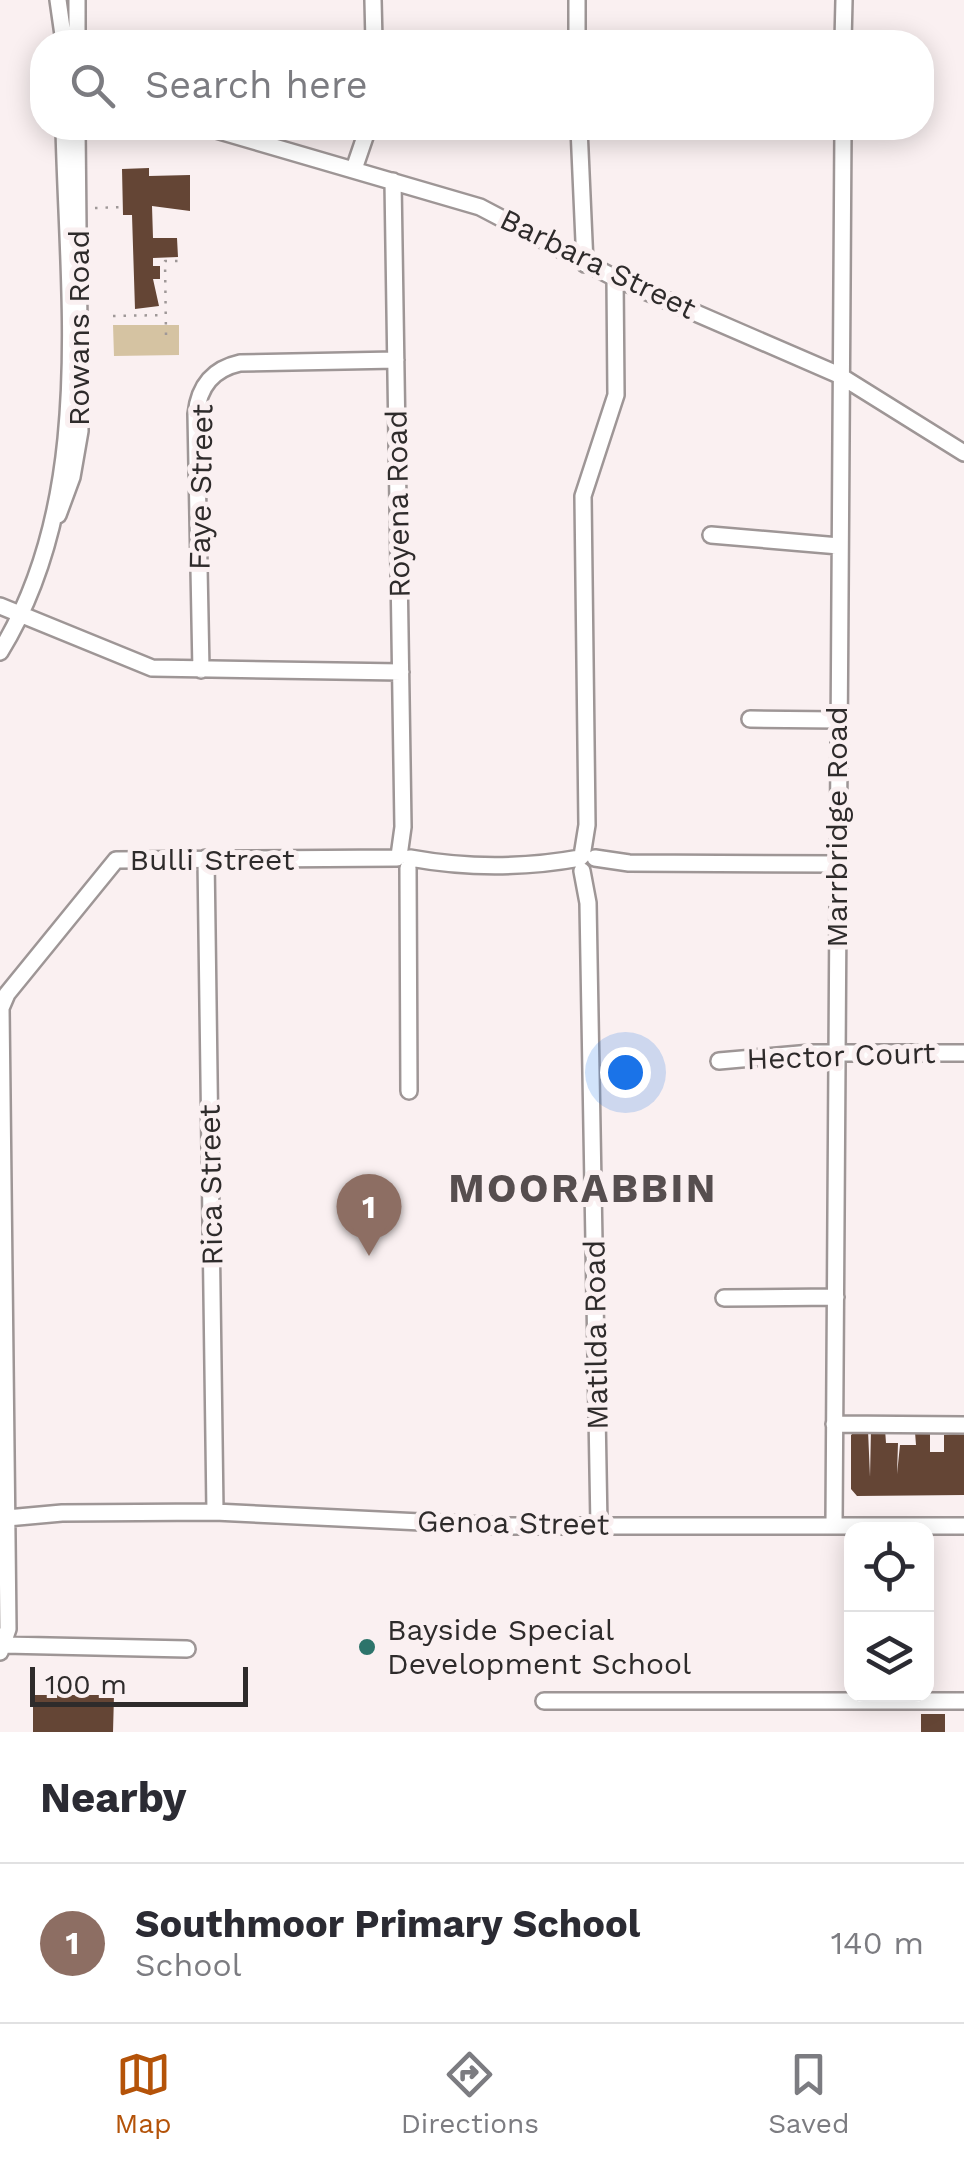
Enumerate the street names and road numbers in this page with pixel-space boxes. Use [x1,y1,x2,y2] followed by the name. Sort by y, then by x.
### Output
[495,201,702,326] street label: Barbara Street
[61,230,96,426] street label: Rowans Road
[182,403,219,570] street label: Faye Street
[378,410,417,598] street label: Royena Road
[819,706,854,948] street label: Marrbridge Road
[130,842,295,877] street label: Bulli Street
[746,1035,937,1076] street label: Hector Court
[192,1104,229,1266] street label: Rica Street
[576,1240,615,1430] street label: Matilda Road
[417,1503,610,1542] street label: Genoa Street

